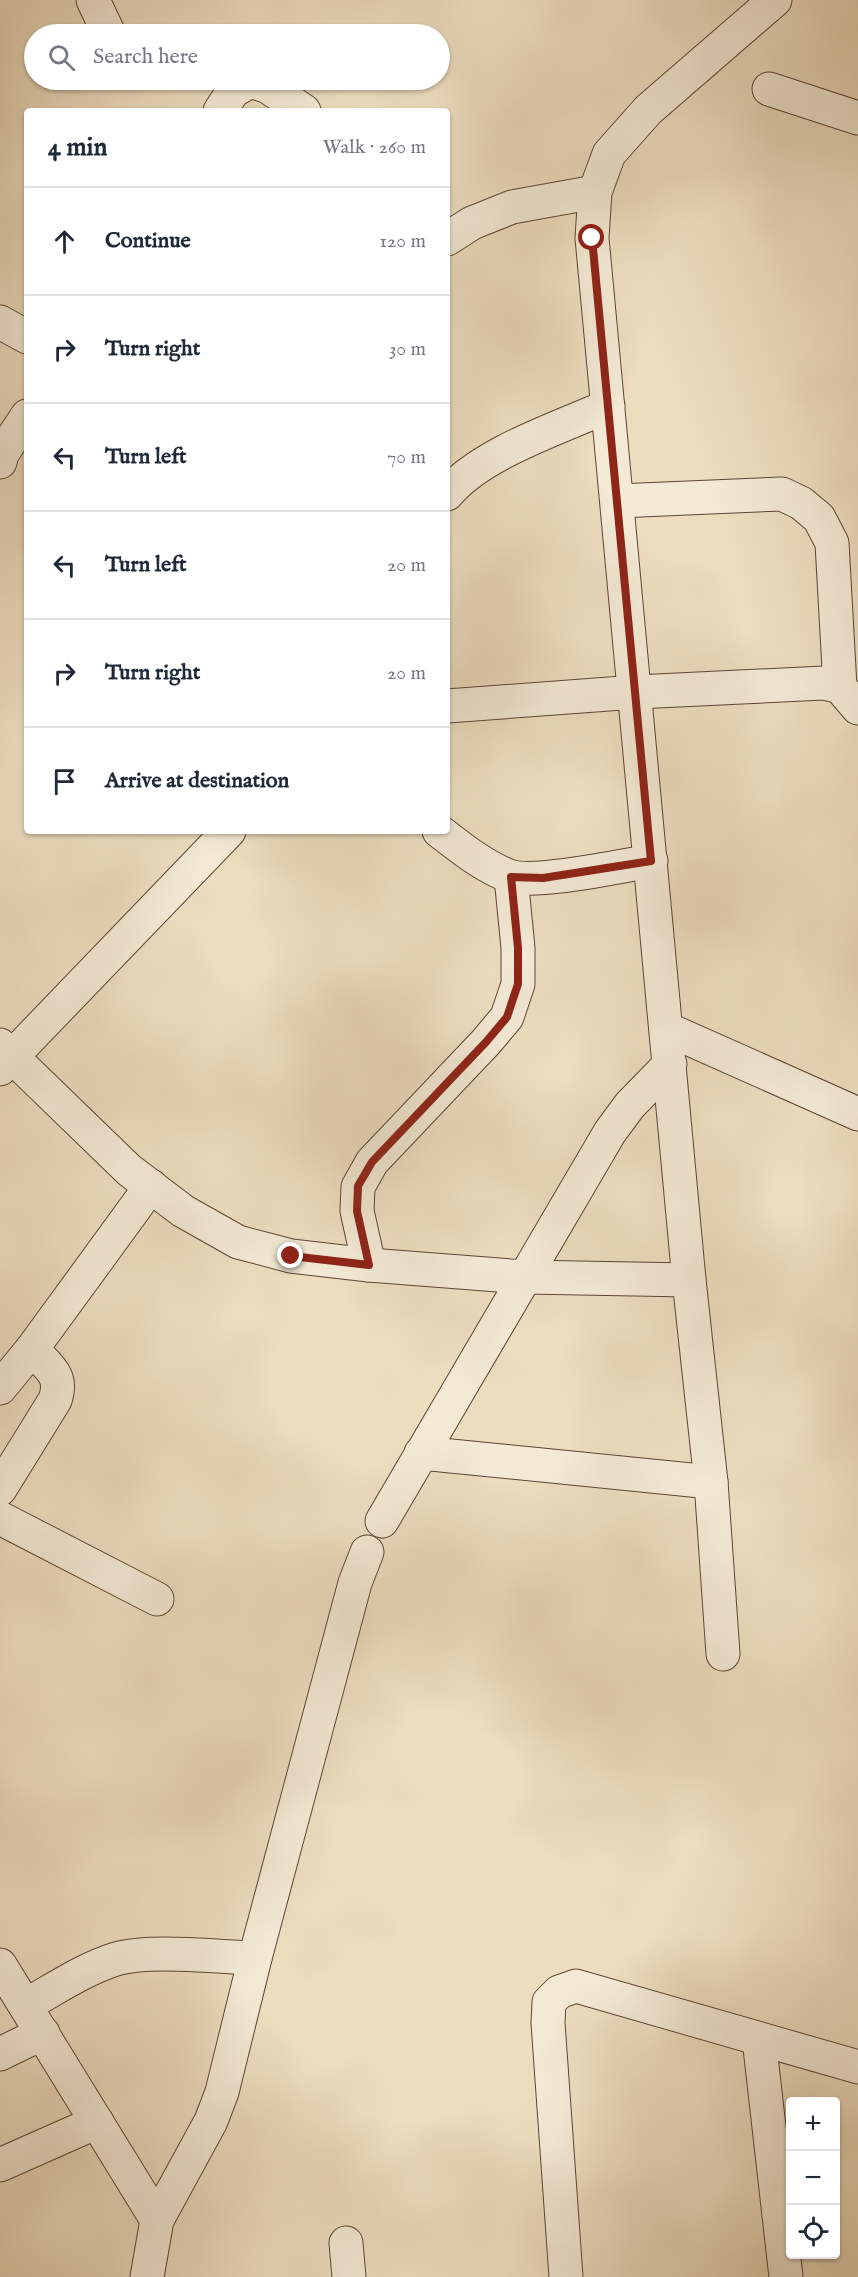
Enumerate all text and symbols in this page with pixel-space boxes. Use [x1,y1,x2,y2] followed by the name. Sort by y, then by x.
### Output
[24,24,450,90] search box
[45,41,78,74] icon: search
[93,43,198,71] text: Search here
[48,131,107,164] text: 4 min
[323,135,426,160] text: Walk · 260 m
[578,224,604,250] route start
[48,225,81,258] icon: ahead
[105,227,191,255] text: Continue
[380,229,426,254] text: 120 m
[48,333,81,366] icon: right
[105,335,200,363] text: Turn right
[389,337,426,362] text: 30 m
[48,441,81,474] icon: left
[105,443,187,471] text: Turn left
[387,445,426,470] text: 70 m
[48,549,81,582] icon: left
[105,551,187,579] text: Turn left
[387,553,426,578] text: 20 m
[48,657,81,690] icon: right
[105,659,200,687] text: Turn right
[387,661,426,686] text: 20 m
[48,765,81,798] icon: arrive
[105,767,289,795] text: Arrive at destination
[277,1242,303,1268] route end
[786,2097,840,2259] map controls
[786,2097,840,2151] button: +
[786,2151,840,2205] button: −
[786,2205,840,2259] button: locate

